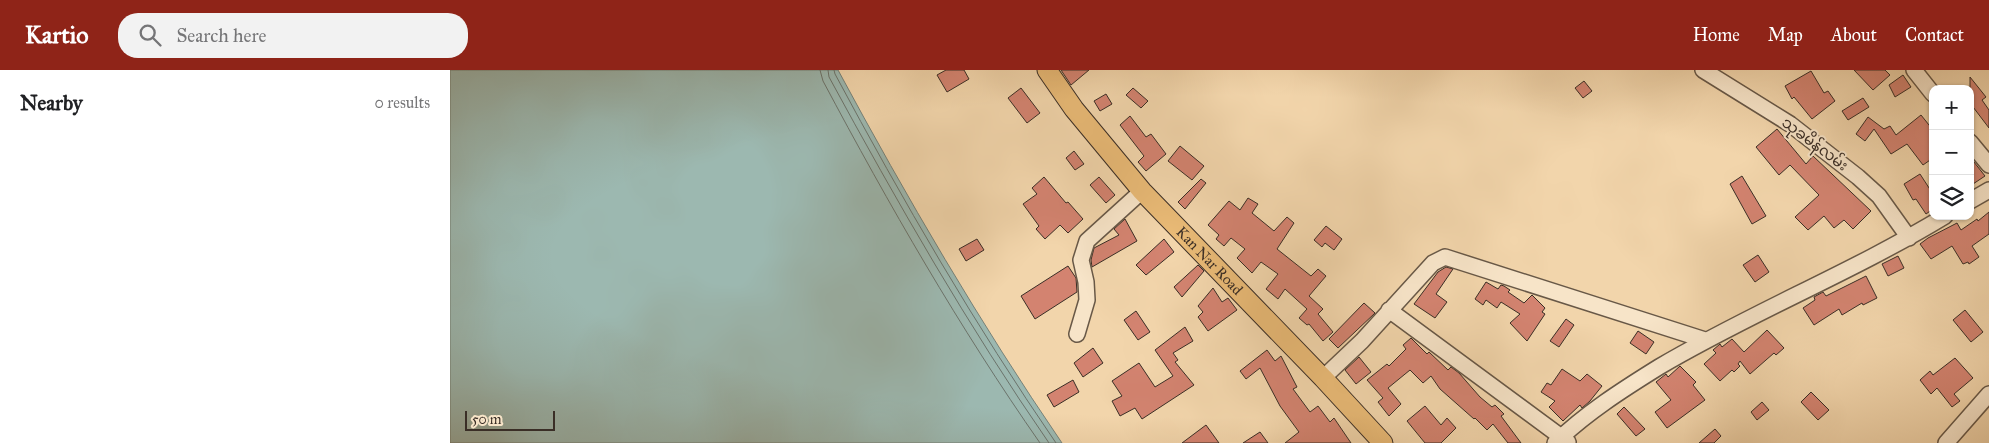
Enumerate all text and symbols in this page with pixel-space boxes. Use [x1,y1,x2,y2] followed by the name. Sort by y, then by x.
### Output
[118,13,468,58] search box
[25,20,88,50] text: Kartio
[136,21,164,49] icon: search
[176,24,266,47] text: Search here
[1693,24,1740,46] text: Home
[1768,24,1803,46] text: Map
[1831,24,1877,46] text: About
[1905,24,1964,46] text: Contact
[1929,85,1974,220] map controls
[1929,85,1974,130] button: +
[20,90,83,116] text: Nearby
[375,93,430,112] text: 0 results
[1777,113,1852,177] street label: သုခမိန်လမ်း
[1929,130,1974,175] button: −
[1929,175,1974,220] button: layers
[1172,223,1247,299] street label: Kan Nar Road
[465,408,555,431] scale bar
[472,411,501,428] text: 50 m

